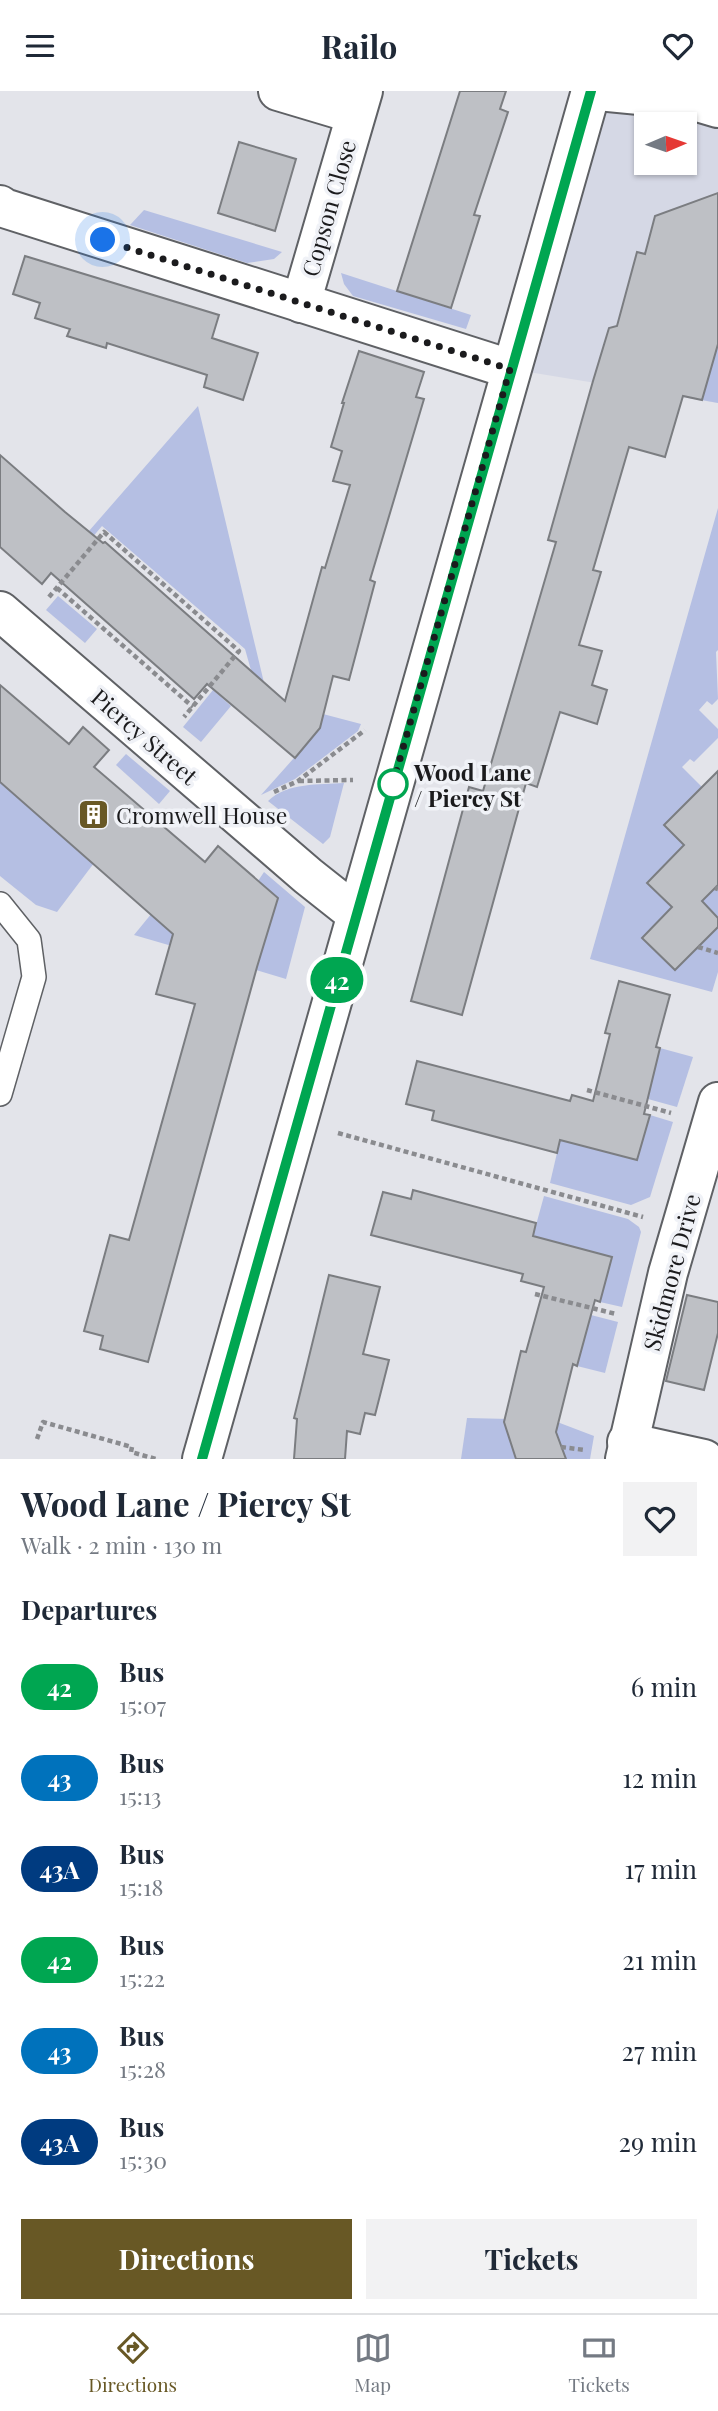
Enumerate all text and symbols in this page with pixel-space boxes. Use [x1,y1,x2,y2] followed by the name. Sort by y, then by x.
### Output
[321,24,397,67] text: Railo
[21,27,59,65] icon: menu
[659,27,697,65] icon: heart
[634,112,696,175] north arrow
[634,112,697,175] map controls
[294,136,362,280] street label: Copson Close
[85,222,120,257] your location
[85,681,205,791] street label: Piercy Street
[413,756,531,813] place label: Wood Lane / Piercy St
[378,769,408,799] marker: Wood Lane / Piercy St
[76,797,110,831] building icon: Cromwell House
[116,799,287,830] place label: Cromwell House
[306,957,368,1003] line badge: 42
[324,964,350,996] text: 42
[635,1190,707,1354] street label: Skidmore Drive
[21,1481,351,1525] text: Wood Lane / Piercy St
[623,1482,697,1556] button: heart
[21,1529,222,1560] text: Walk · 2 min · 130 m
[21,1592,157,1627] text: Departures
[119,1654,164,1689] text: Bus
[631,1669,697,1704] text: 6 min
[47,1671,72,1703] text: 42
[119,1689,166,1720] text: 15:07
[119,1745,164,1780] text: Bus
[622,1760,697,1795] text: 12 min
[48,1762,71,1794] text: 43
[119,1780,161,1811] text: 15:13
[119,1836,164,1871] text: Bus
[624,1851,697,1886] text: 17 min
[40,1853,79,1885] text: 43A
[119,1871,163,1902] text: 15:18
[119,1927,164,1962] text: Bus
[622,1942,697,1977] text: 21 min
[47,1944,72,1976] text: 42
[119,1962,165,1993] text: 15:22
[119,2018,164,2053] text: Bus
[622,2033,697,2068] text: 27 min
[48,2035,71,2067] text: 43
[119,2053,166,2084] text: 15:28
[119,2109,164,2144] text: Bus
[619,2124,697,2159] text: 29 min
[40,2126,79,2158] text: 43A
[119,2144,167,2175] text: 15:30
[21,2219,352,2299] button: Directions
[366,2219,697,2299] button: Tickets
[88,2329,177,2397] tab: Directions
[354,2329,392,2397] tab: Map
[568,2329,630,2397] tab: Tickets

